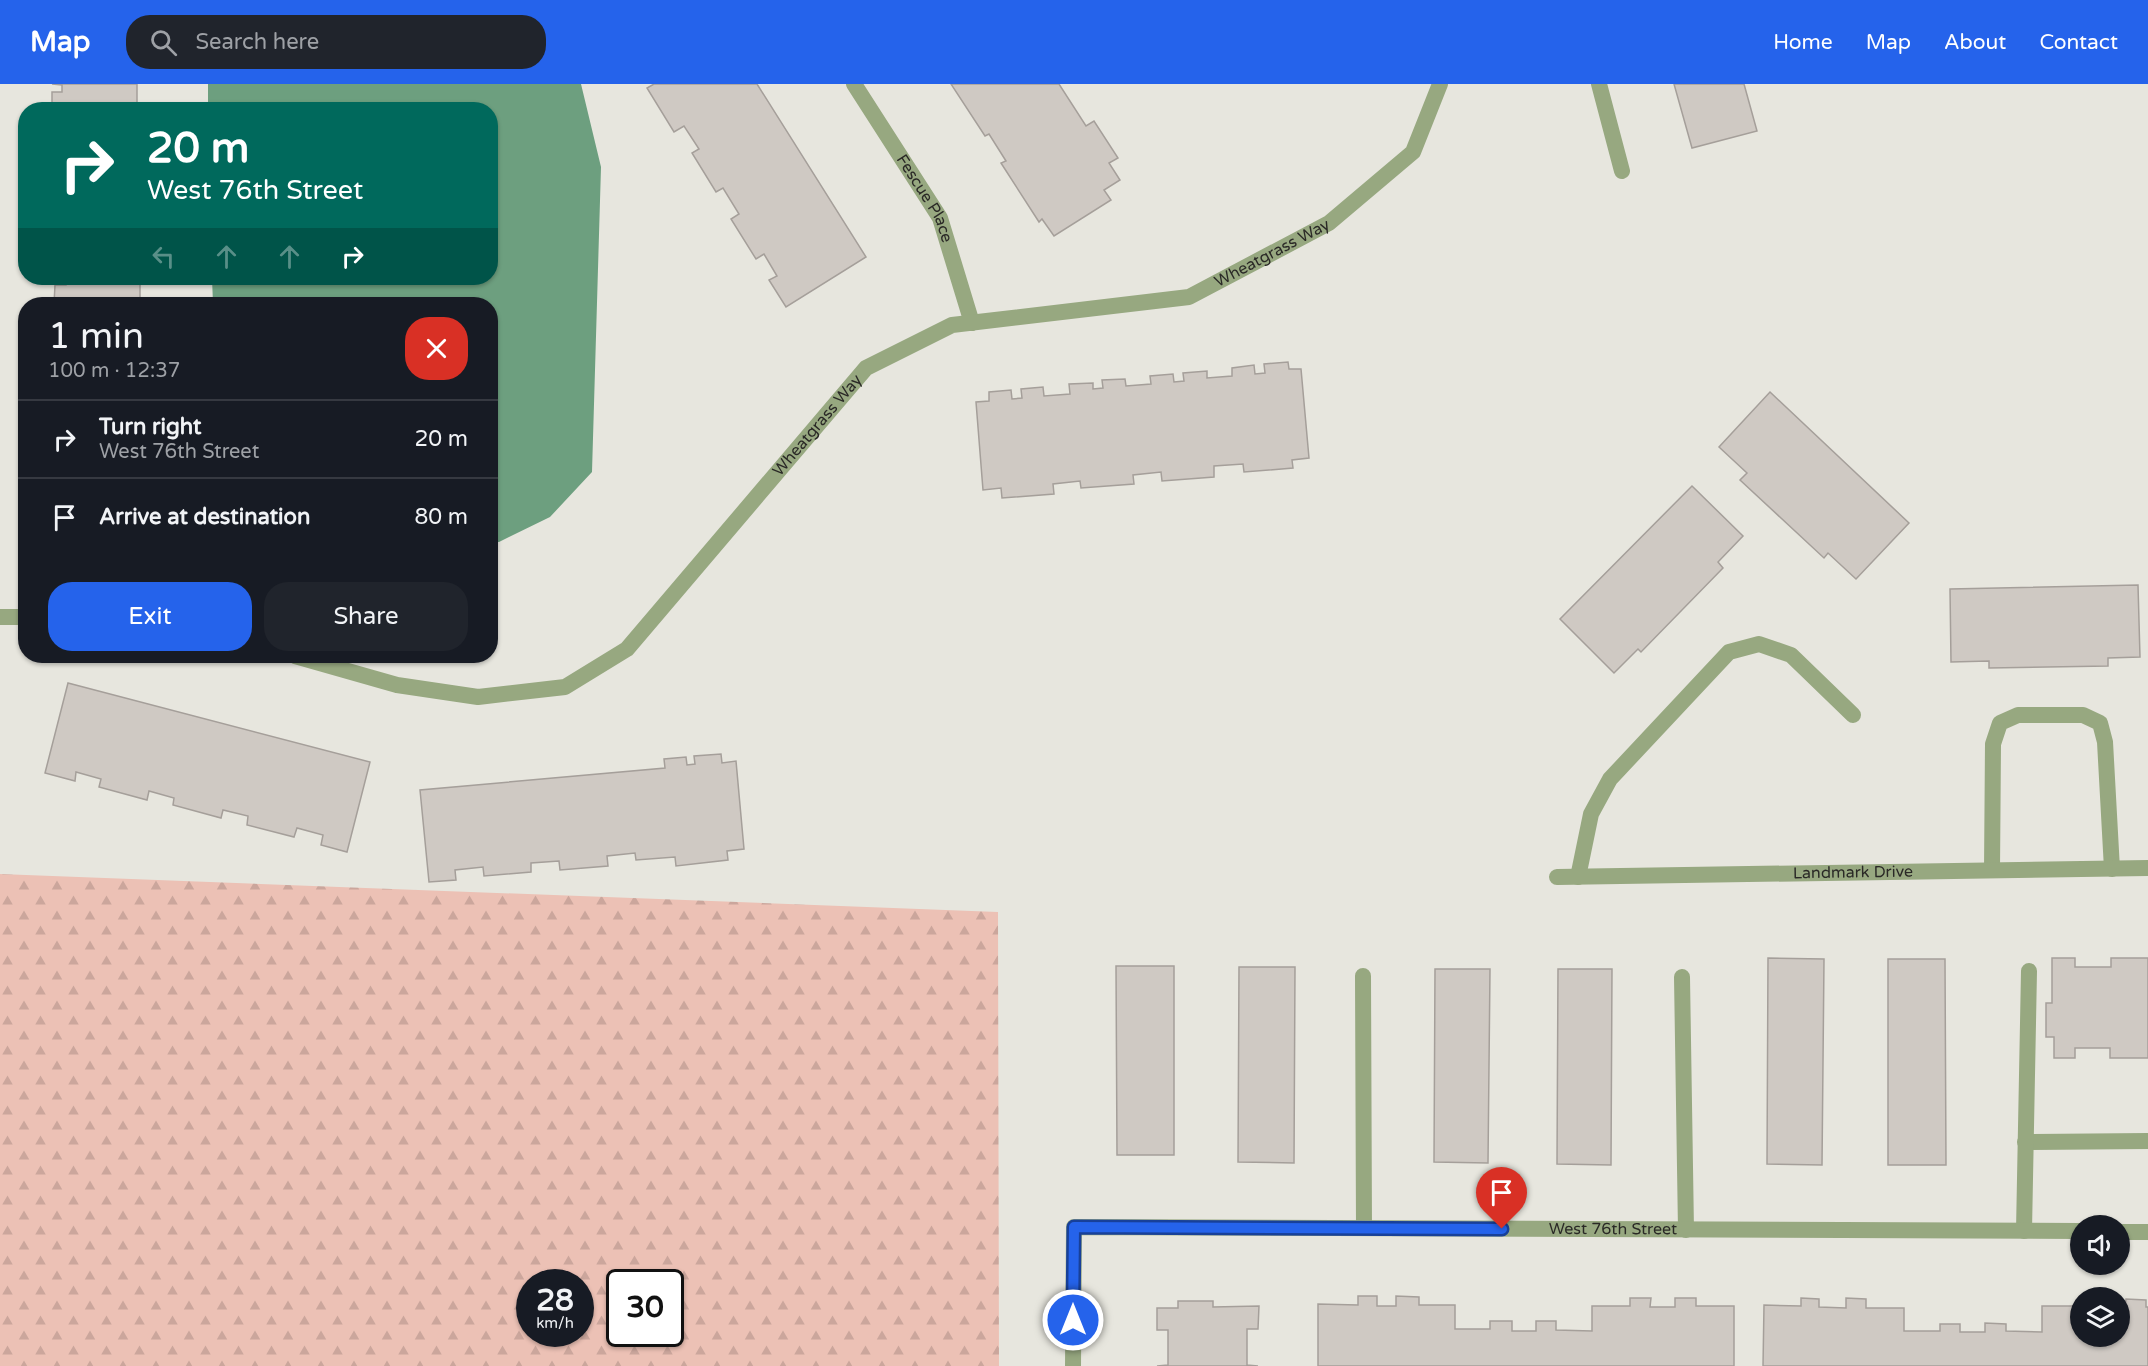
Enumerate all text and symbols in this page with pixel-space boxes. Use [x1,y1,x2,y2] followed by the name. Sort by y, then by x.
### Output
[126,15,546,69] search box
[30,25,90,59] text: Map
[147,26,180,59] icon: search
[195,29,319,55] text: Search here
[1773,30,1833,55] text: Home
[1866,30,1911,55] text: Map
[1944,30,2006,55] text: About
[2039,30,2118,55] text: Contact
[147,123,249,174] text: 20 m
[48,126,126,204] icon: right
[892,151,957,245] street label: Fescue Place
[147,174,363,207] text: West 76th Street
[1211,214,1334,292] street label: Wheatgrass Way
[147,240,180,273] icon: left
[210,240,243,273] icon: ahead
[273,240,306,273] icon: ahead
[336,240,369,273] icon: right
[48,315,144,358] text: 1 min
[405,317,468,380] button: close
[48,359,180,383] text: 100 m · 12:37
[768,370,867,480] street label: Wheatgrass Way
[99,414,201,440] text: Turn right
[48,423,81,456] icon: right
[414,426,468,452] text: 20 m
[99,440,259,464] text: West 76th Street
[48,501,81,534] icon: arrive
[99,504,310,530] text: Arrive at destination
[414,504,468,530] text: 80 m
[48,582,252,651] button: Exit
[264,582,468,651] button: Share
[1793,862,1913,883] street label: Landmark Drive
[1476,1167,1527,1229] pin
[1485,1176,1518,1209] icon: arrive
[2070,1215,2130,1347] map controls
[2070,1215,2130,1275] button: sound
[1549,1219,1677,1239] street label: West 76th Street
[606,1269,684,1347] speed limit sign: 30
[536,1282,574,1319] text: 28
[2070,1287,2130,1347] button: layers
[1041,1288,1105,1352] position arrow
[536,1314,574,1332] text: km/h

